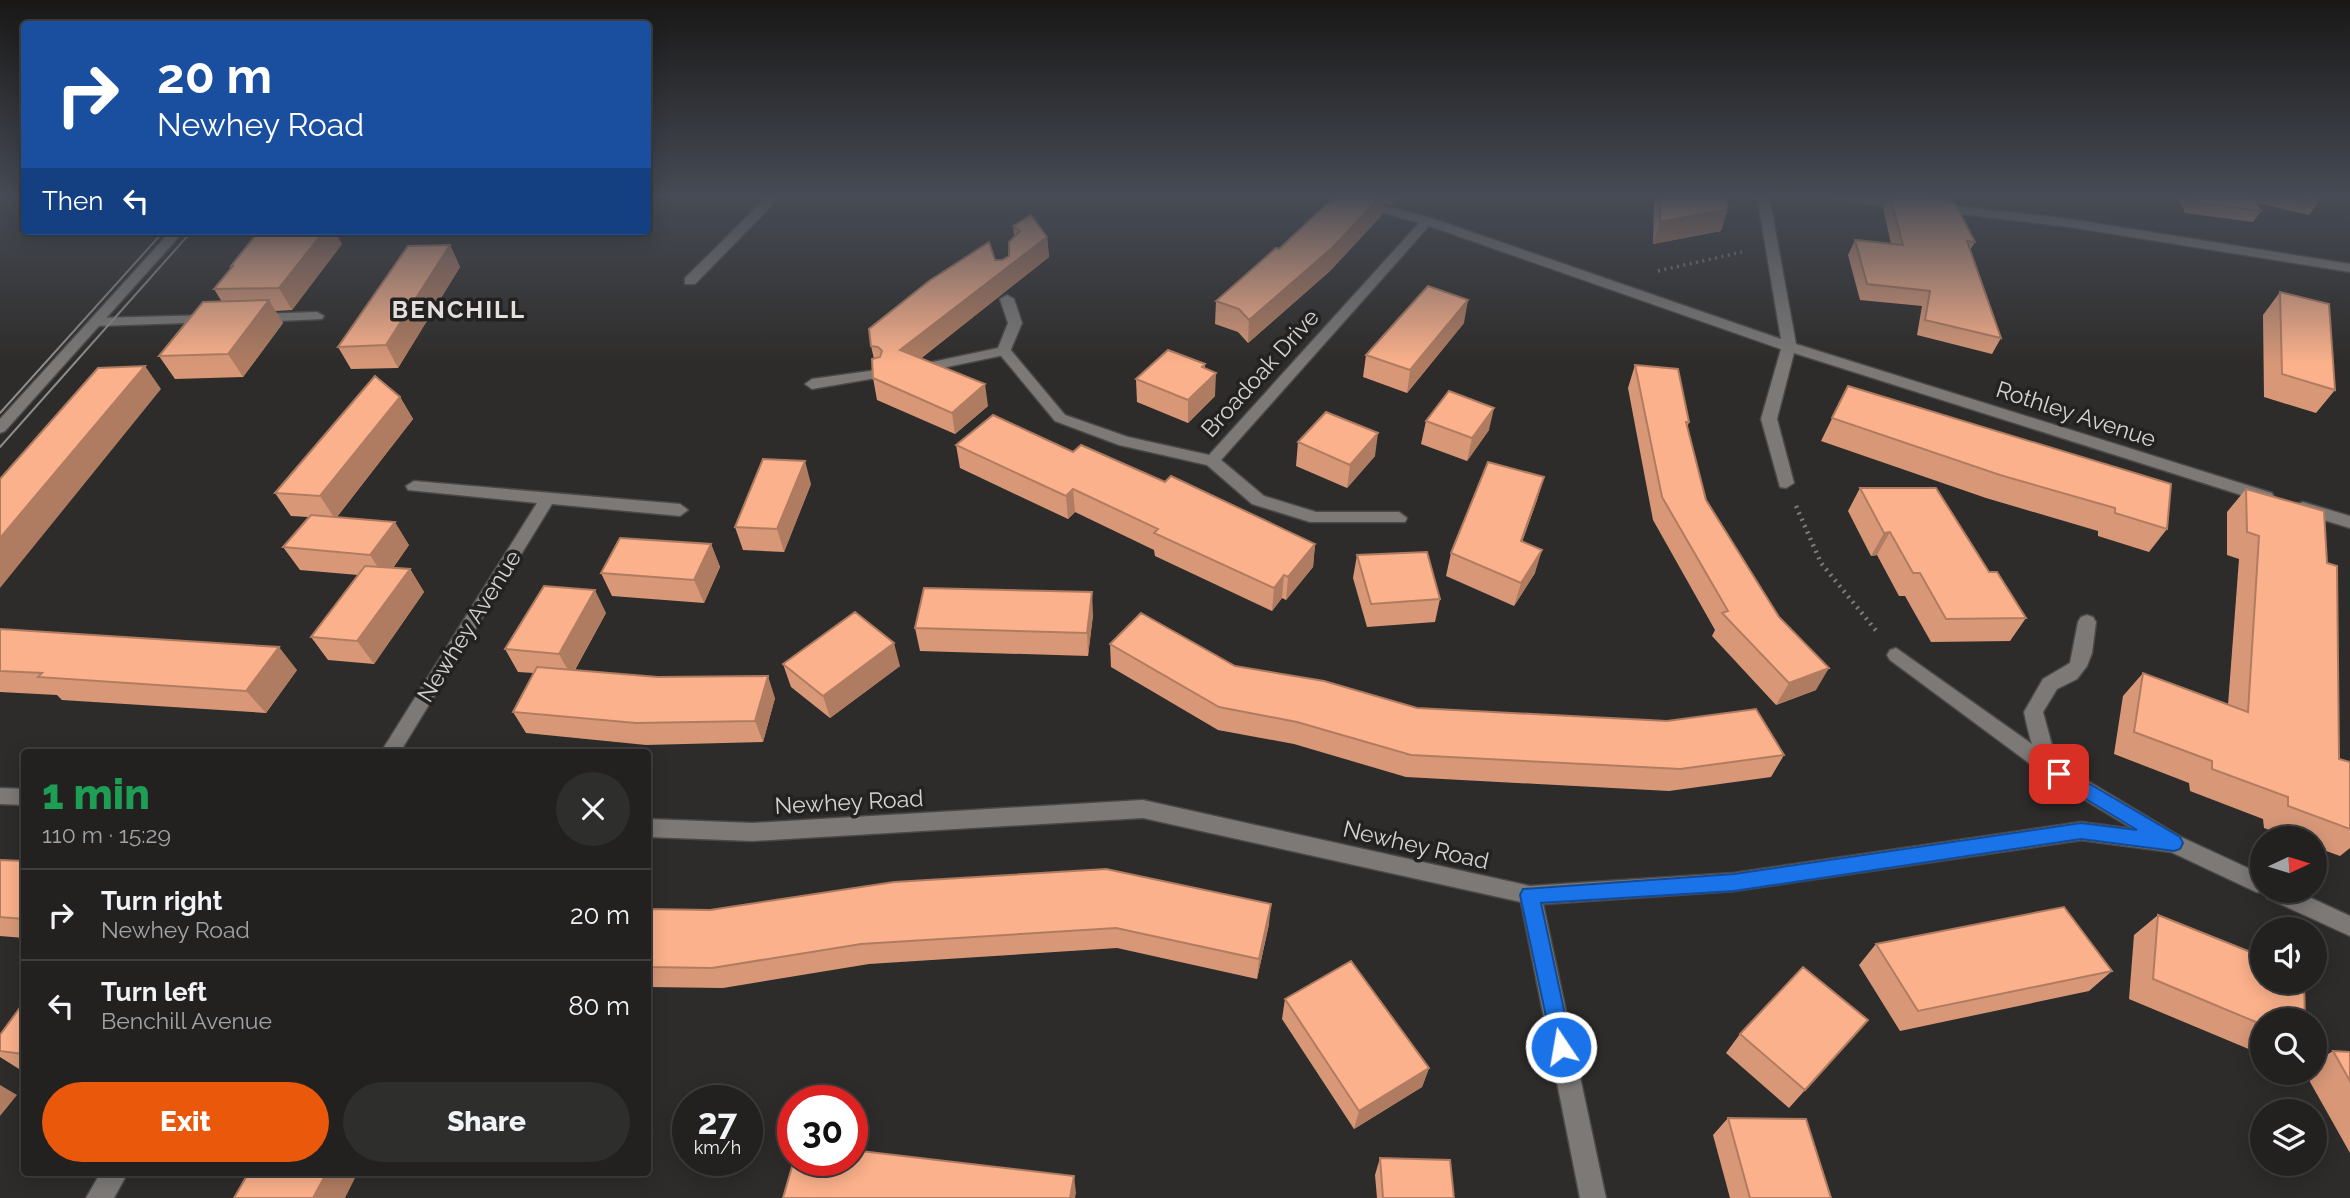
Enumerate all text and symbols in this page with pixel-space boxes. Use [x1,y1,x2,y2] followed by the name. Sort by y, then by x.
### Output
[157,47,272,104] text: 20 m
[42,49,133,140] icon: right
[157,106,364,143] text: Newhey Road
[117,182,155,220] icon: left
[42,186,103,216] text: Then
[392,295,526,324] district label: BENCHILL
[1195,303,1324,442] street label: Broadoak Drive
[1993,375,2159,452] street label: Rothley Avenue
[411,545,526,707] street label: Newhey Avenue
[2029,744,2089,804] pin
[2040,755,2078,793] icon: arrive
[42,770,150,819] text: 1 min
[556,772,630,846] button: close
[774,784,924,819] street label: Newhey Road
[1341,815,1492,874] street label: Newhey Road
[42,821,171,848] text: 110 m · 15:29
[2250,826,2328,903] north arrow
[2250,826,2327,1176] map controls
[101,886,222,916] text: Turn right
[42,896,80,934] icon: right
[570,900,630,930] text: 20 m
[101,916,250,943] text: Newhey Road
[2250,917,2327,994] button: sound
[101,977,207,1007] text: Turn left
[42,987,80,1025] icon: left
[568,991,630,1021] text: 80 m
[101,1007,272,1034] text: Benchill Avenue
[2250,1008,2327,1085] button: search
[1524,1010,1598,1084] position arrow
[42,1082,329,1162] button: Exit
[343,1082,630,1162] button: Share
[777,1085,868,1176] speed limit sign: 30
[2250,1099,2327,1176] button: layers
[698,1101,737,1142] text: 27
[694,1137,741,1158] text: km/h

